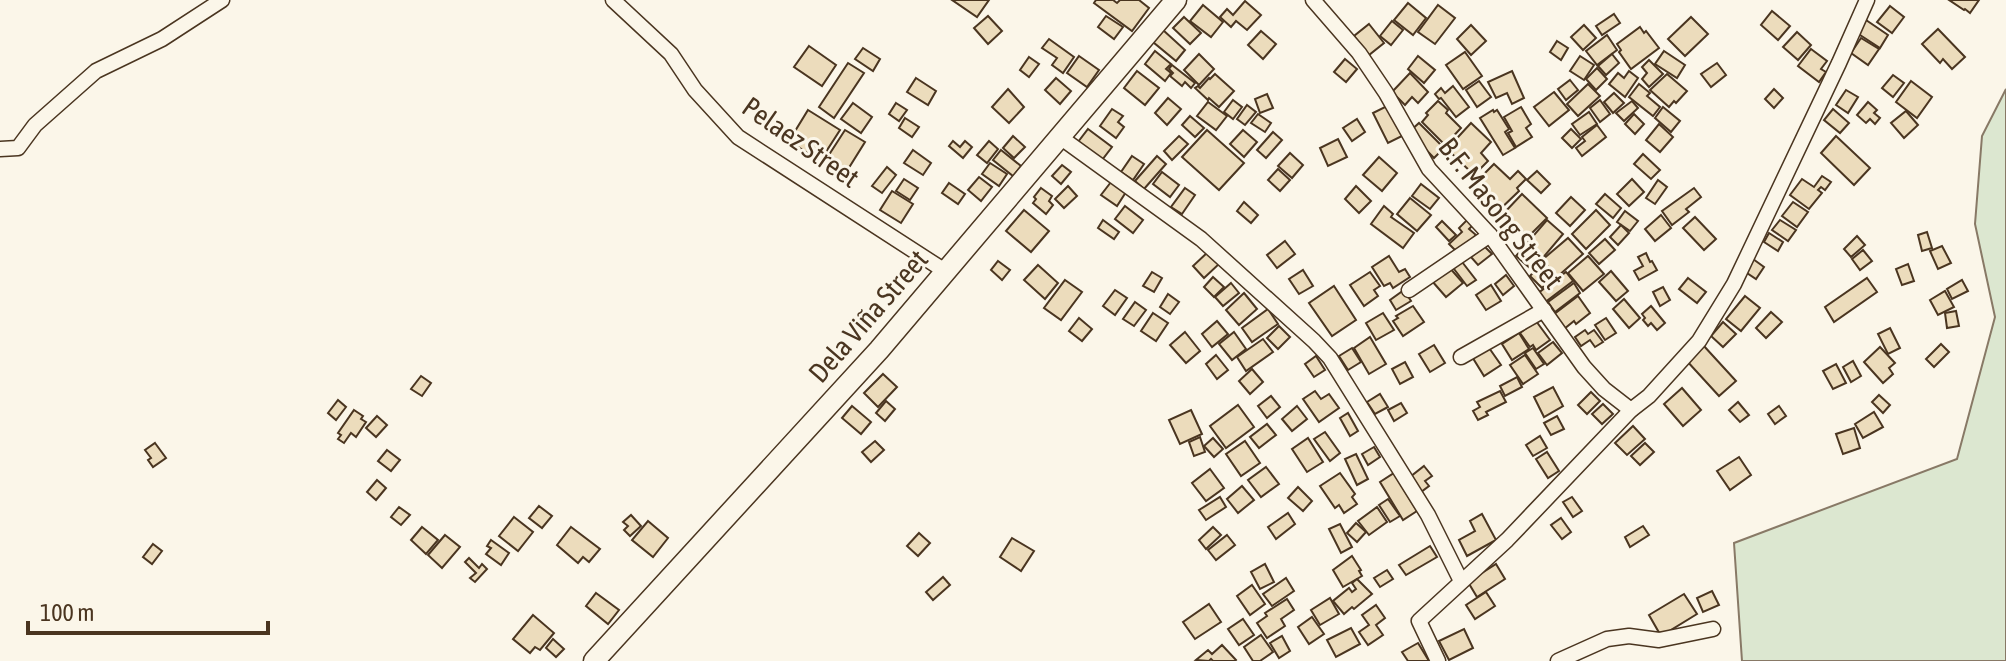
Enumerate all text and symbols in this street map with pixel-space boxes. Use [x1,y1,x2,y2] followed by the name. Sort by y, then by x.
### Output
[737,90,865,194] street label: Pelaez Street
[1432,131,1570,295] street label: B.F. Masong Street
[802,243,934,389] street label: Dela Viña Street
[28,585,268,635] scale bar
[40,599,94,626] text: 100 m

